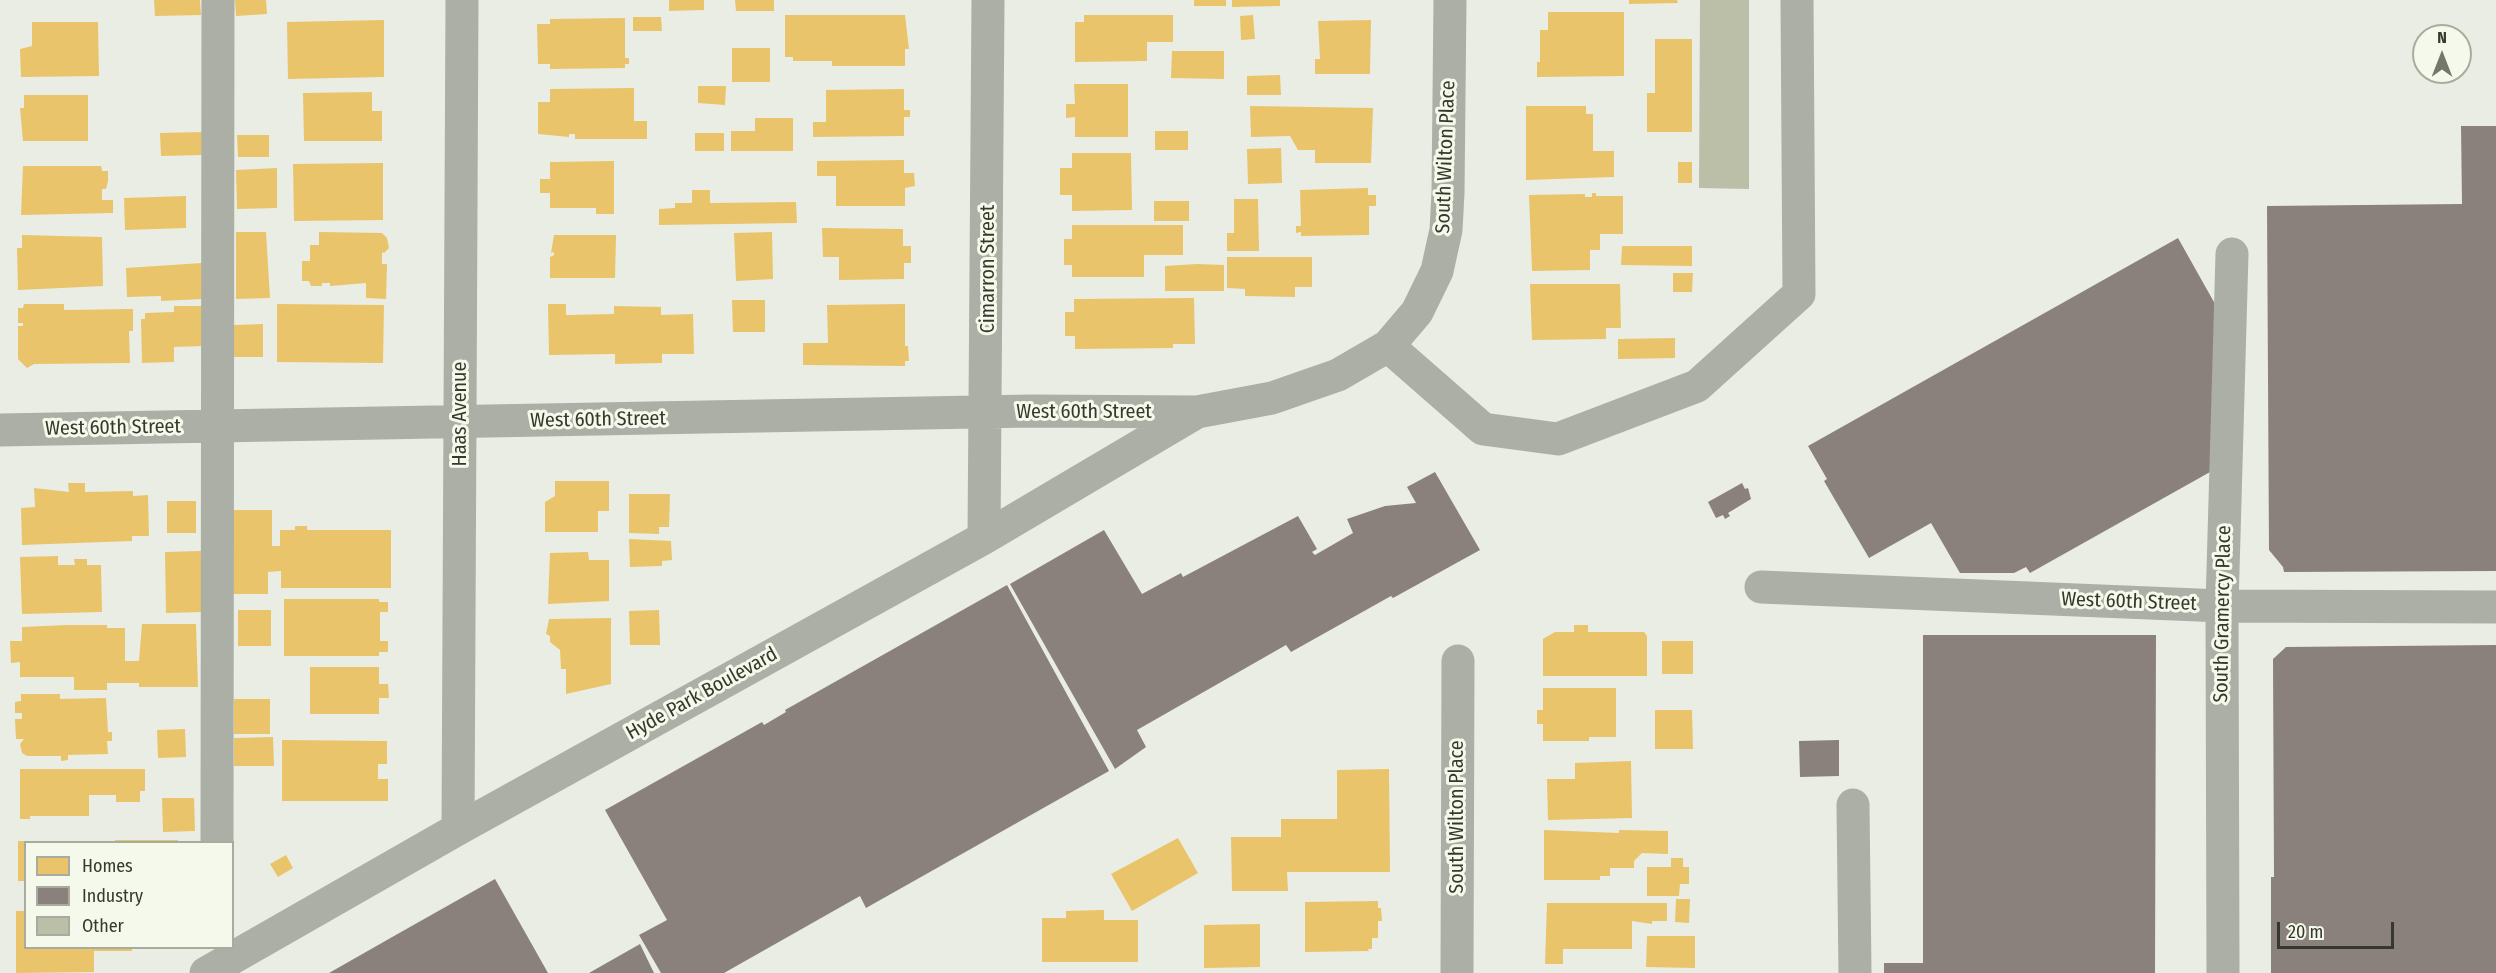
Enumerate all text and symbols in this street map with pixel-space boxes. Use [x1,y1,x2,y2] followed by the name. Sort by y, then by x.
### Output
[2412,24,2472,84] north arrow
[2437,28,2447,47] text: N
[1431,80,1461,234] street label: South Wilton Place
[976,205,1000,333] street label: Cimarron Street
[448,362,472,466] street label: Haas Avenue
[1016,400,1152,424] street label: West 60th Street
[530,407,666,433] street label: West 60th Street
[45,415,181,441] street label: West 60th Street
[2209,525,2237,703] street label: South Gramercy Place
[2061,588,2197,616] street label: West 60th Street
[622,643,782,745] street label: Hyde Park Boulevard
[1445,740,1469,894] street label: South Wilton Place
[24,841,234,949] legend
[82,855,133,877] text: Homes
[82,885,143,907] text: Industry
[2280,910,2397,948] scale bar
[82,915,124,937] text: Other
[2288,921,2323,943] text: 20 m

